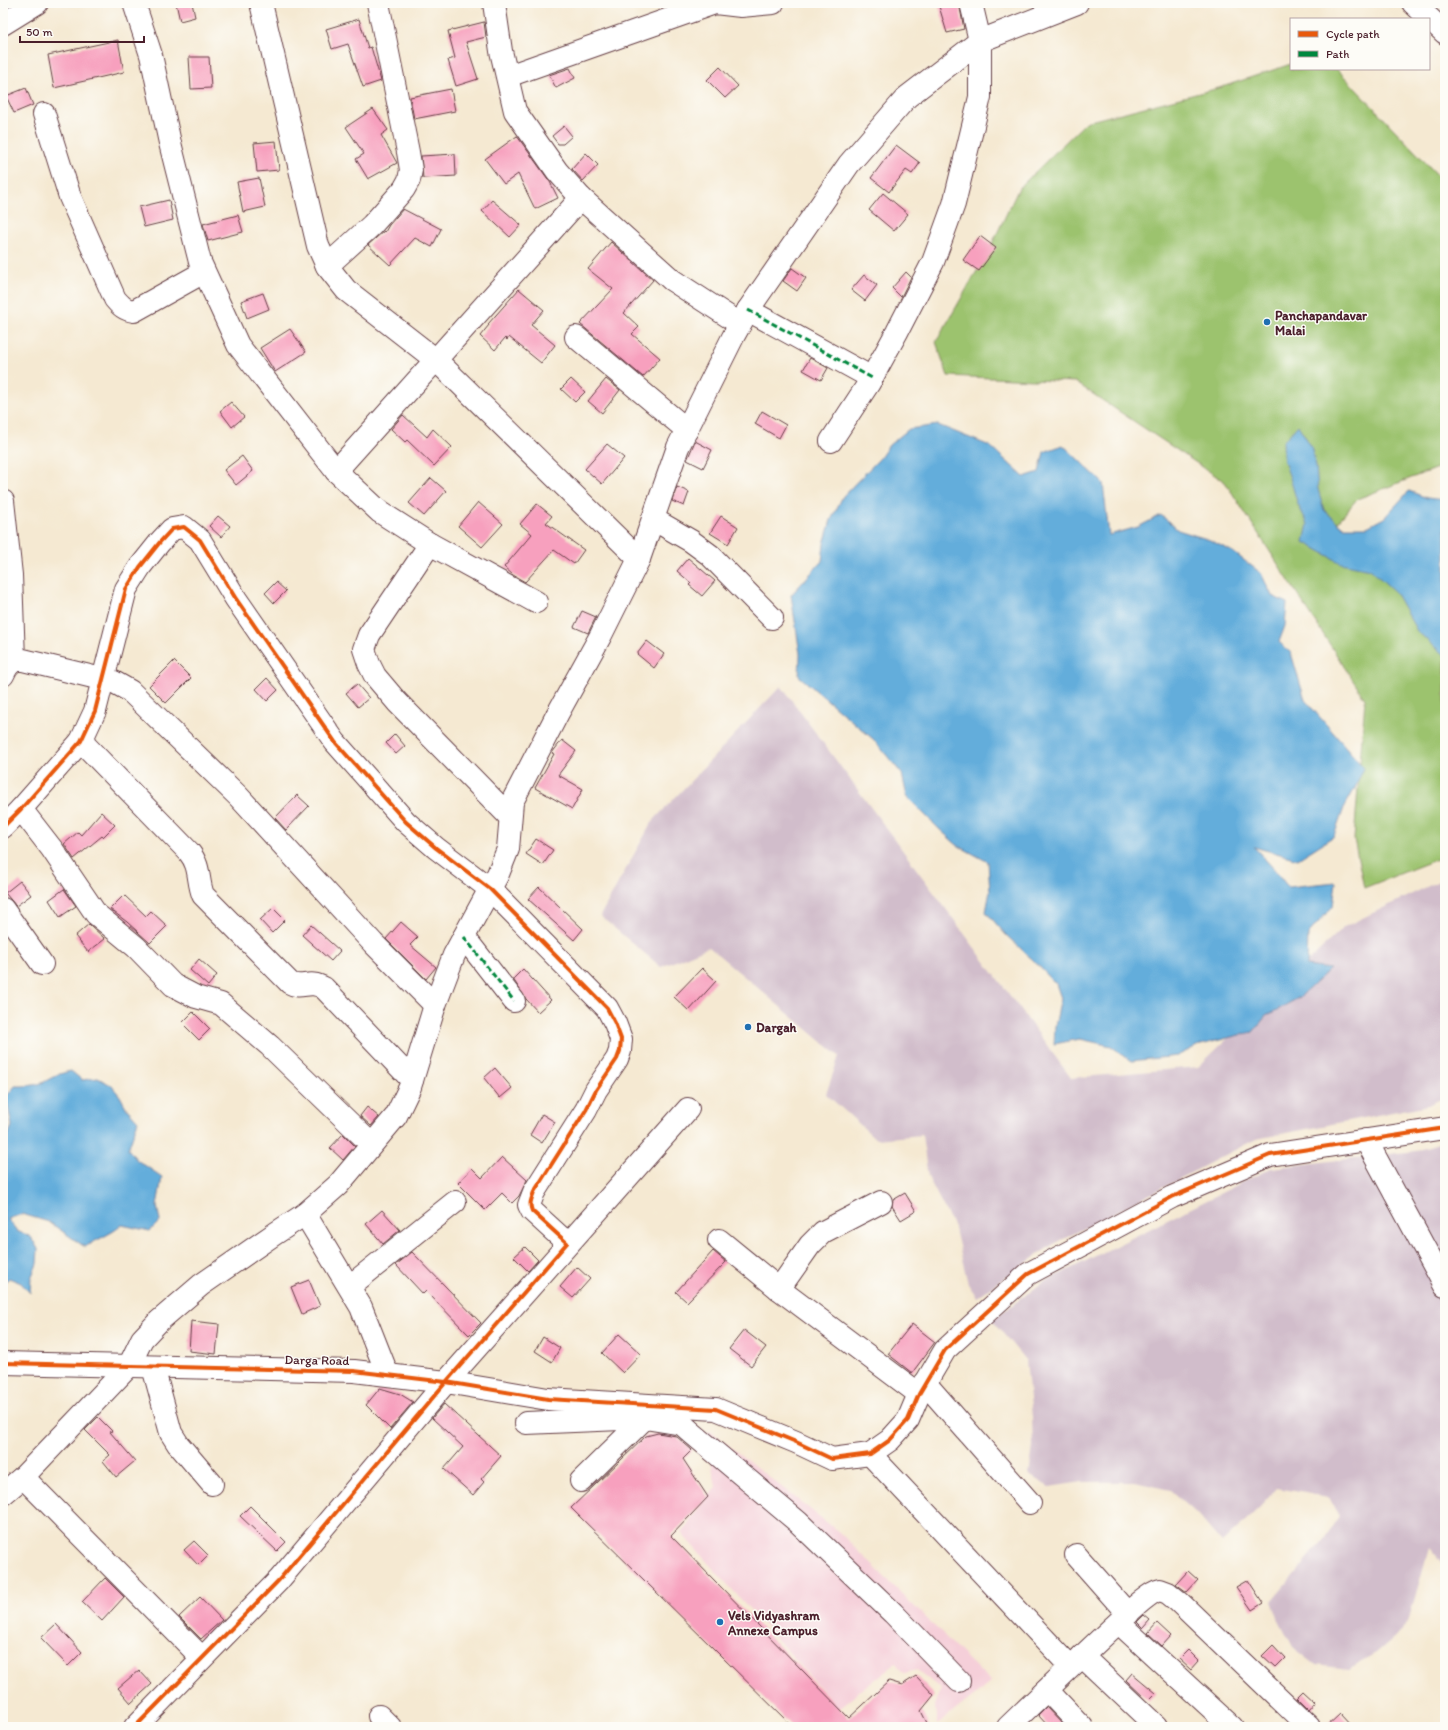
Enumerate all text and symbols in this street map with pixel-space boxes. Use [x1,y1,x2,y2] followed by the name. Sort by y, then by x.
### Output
[20,18,144,44] scale bar
[1290,18,1430,70] legend
[26,25,52,39] text: 50 m
[1326,27,1380,41] text: Cycle path
[1326,47,1349,61] text: Path
[1275,308,1368,338] place label: Panchapandavar Malai
[1262,317,1272,327] marker: Panchapandavar Malai
[756,1020,798,1036] place label: Dargah
[743,1022,753,1032] marker: Dargah
[284,1352,350,1368] street label: Darga Road
[727,1608,820,1639] place label: Vels Vidyashram Annexe Campus
[715,1617,725,1627] marker: Vels Vidyashram Annexe Campus

